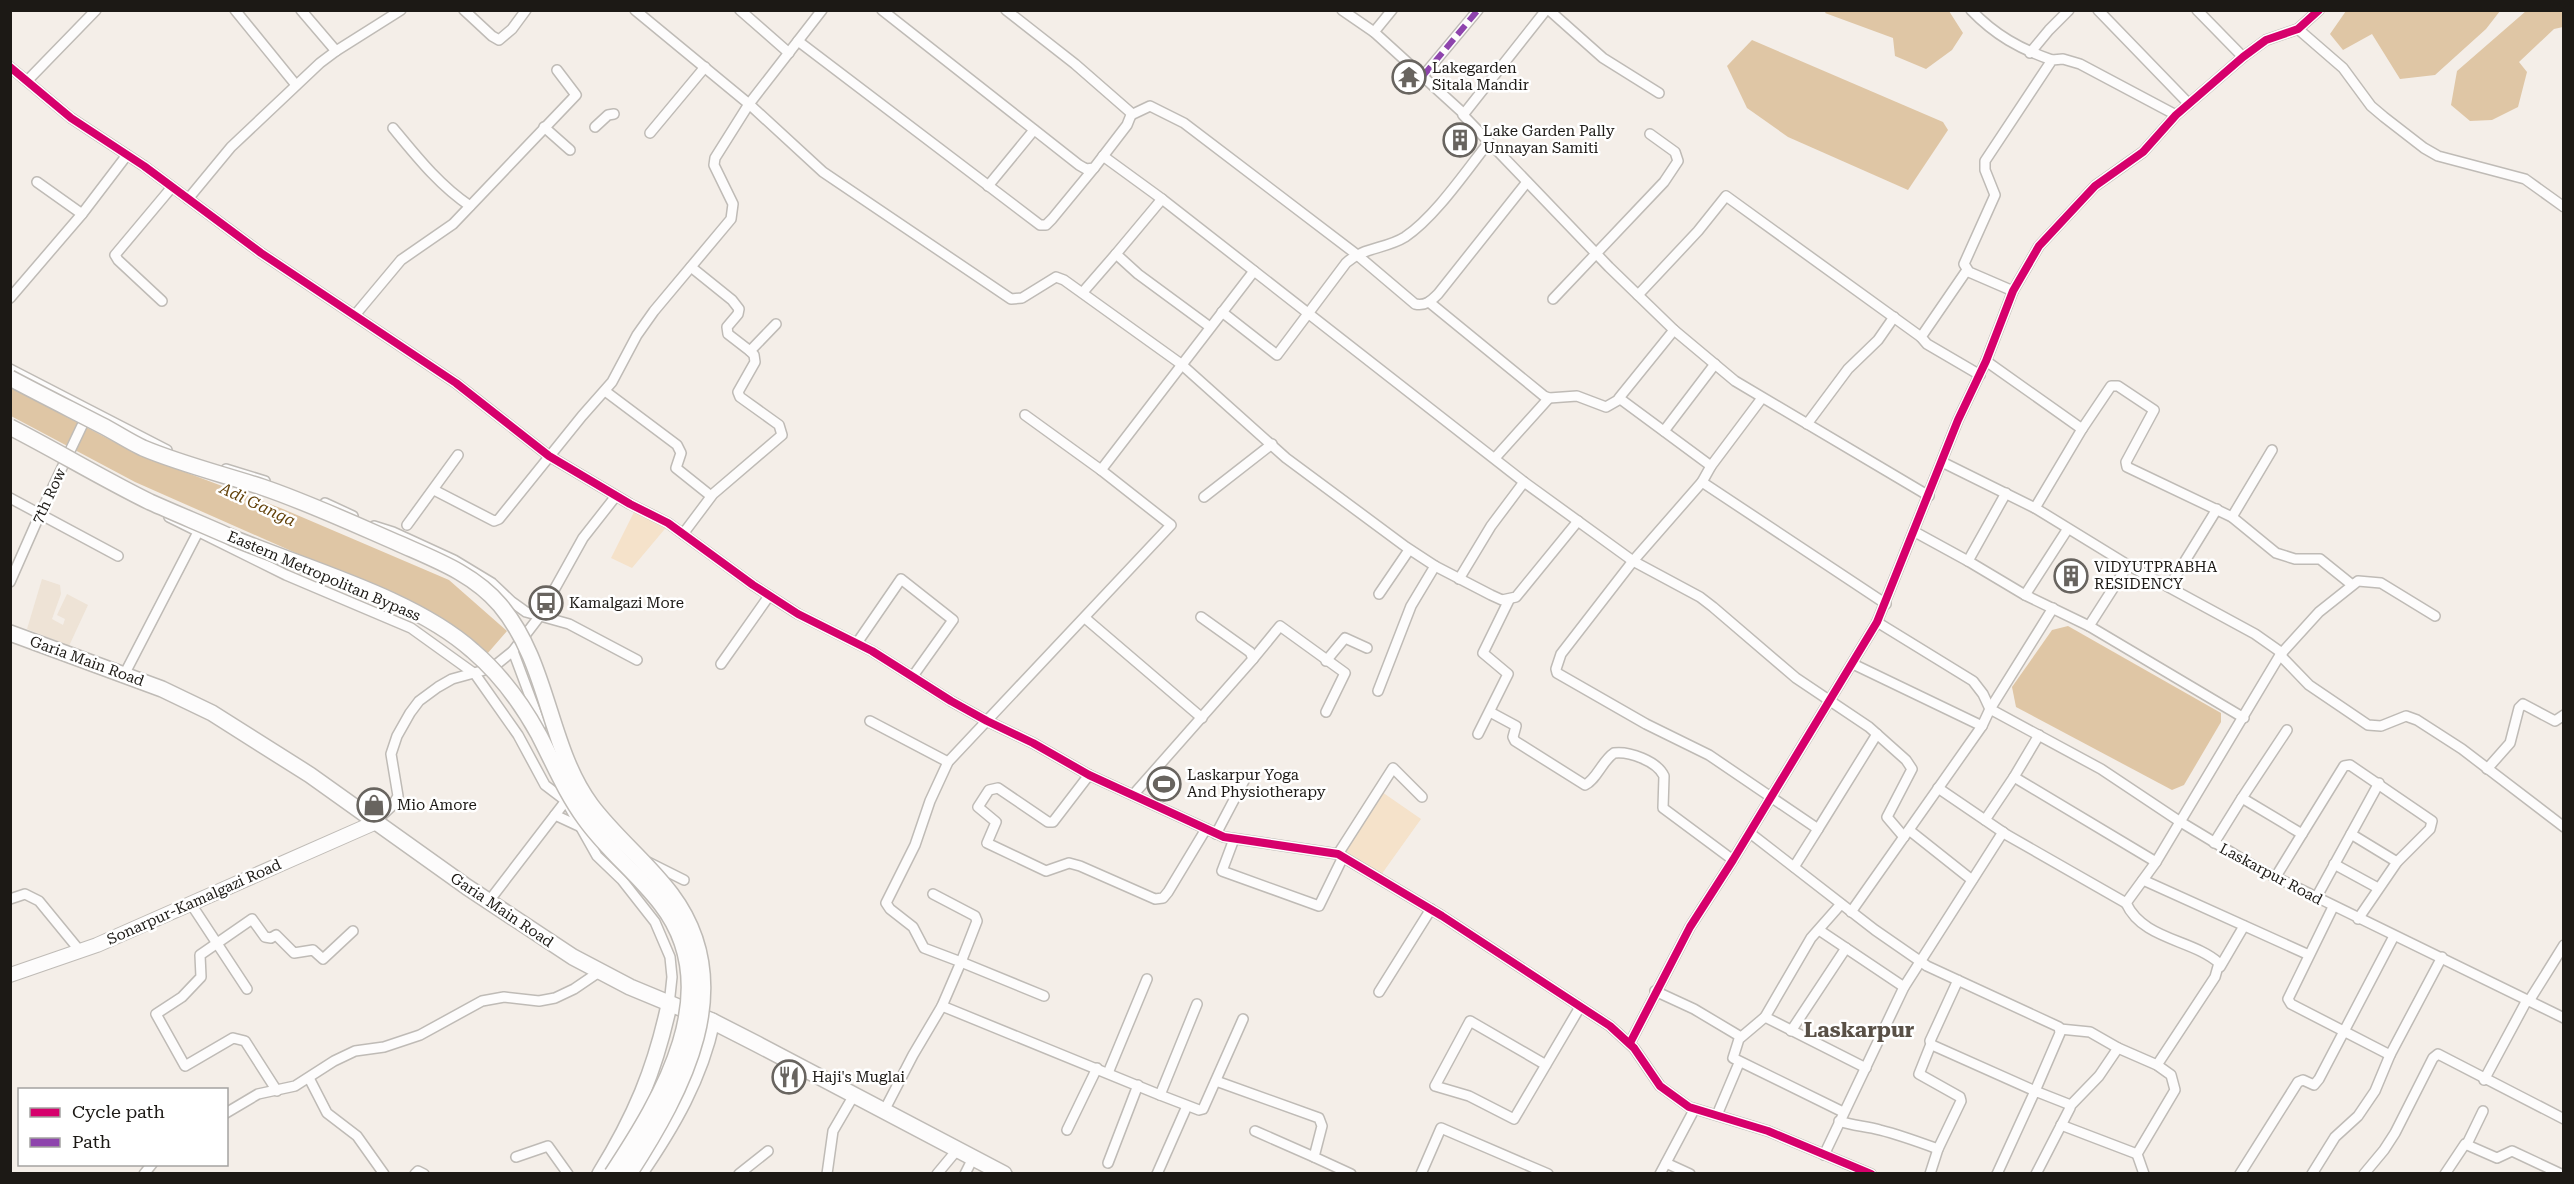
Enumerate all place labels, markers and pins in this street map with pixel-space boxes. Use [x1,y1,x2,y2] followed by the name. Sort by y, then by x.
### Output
[1391,59,1427,95] temple icon: Lakegarden Sitala Mandir
[1432,59,1529,94] place label: Lakegarden Sitala Mandir
[1442,122,1478,158] building icon: Lake Garden Pally Unnayan Samiti
[1483,122,1615,157] place label: Lake Garden Pally Unnayan Samiti
[2053,558,2089,594] building icon: VIDYUTPRABHA RESIDENCY
[2094,558,2218,593] place label: VIDYUTPRABHA RESIDENCY
[528,585,564,621] bus stop icon: Kamalgazi More
[569,594,684,612] place label: Kamalgazi More
[1146,766,1182,802] sports icon: Laskarpur Yoga And Physiotherapy
[1187,766,1326,801] place label: Laskarpur Yoga And Physiotherapy
[356,787,392,823] shop icon: Mio Amore
[397,796,477,814] place label: Mio Amore
[771,1059,807,1095] restaurant icon: Haji's Muglai
[812,1068,905,1086] place label: Haji's Muglai

